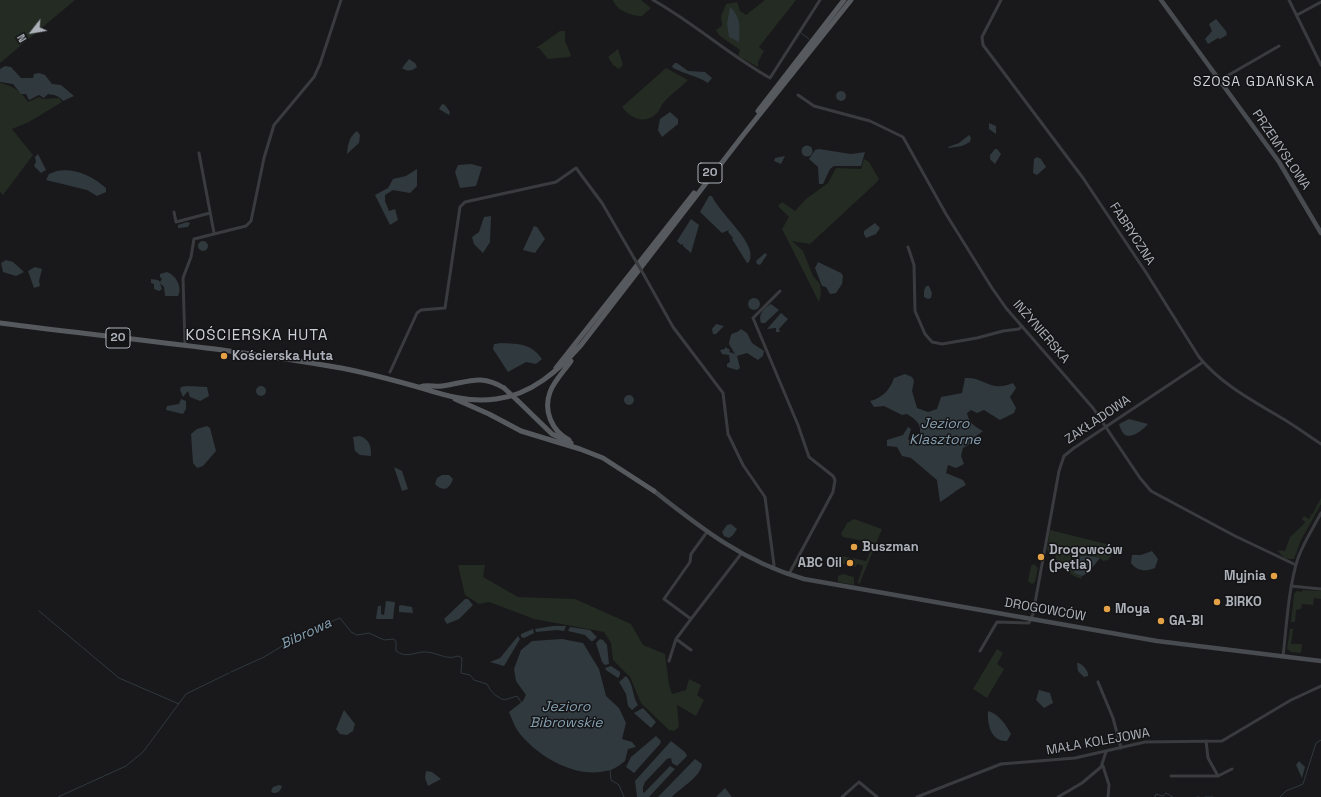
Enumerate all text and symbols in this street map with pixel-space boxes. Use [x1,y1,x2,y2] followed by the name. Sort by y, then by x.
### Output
[12,12,52,52] north arrow
[14,31,30,45] text: N
[1193,74,1315,90] district label: SZOSA GDAŃSKA
[1248,107,1314,193] street label: PRZEMYSŁOWA
[698,163,722,183] road number: 20
[1106,200,1158,268] street label: FABRYCZNA
[1009,297,1073,367] street label: INŻYNIERSKA
[186,327,328,345] district label: KOŚCIERSKA HUTA
[106,328,130,348] road number: 20
[232,348,333,364] place label: Kościerska Huta
[219,351,229,361] marker: Kościerska Huta
[1062,392,1134,448] street label: ZAKŁADOWA
[909,416,981,448] water label: Jezioro Klasztorne
[862,539,919,555] place label: Buszman
[849,542,859,552] marker: Buszman
[1049,542,1123,573] place label: Drogowców (pętla)
[1036,552,1046,562] marker: Drogowców (pętla)
[798,555,842,571] place label: ABC Oil
[845,558,855,568] marker: ABC Oil
[1224,568,1266,584] place label: Myjnia
[1269,571,1279,581] marker: Myjnia
[1225,594,1262,610] place label: BIRKO
[1003,595,1087,625] street label: DROGOWCÓW
[1212,597,1222,607] marker: BIRKO
[1115,601,1150,617] place label: Moya
[1102,604,1112,614] marker: Moya
[1169,613,1203,629] place label: GA-BI
[278,615,334,653] water label: Bibrowa
[1156,616,1166,626] marker: GA-BI
[529,699,603,732] water label: Jezioro Bibrowskie
[1045,725,1151,759] street label: MAŁA KOLEJOWA

